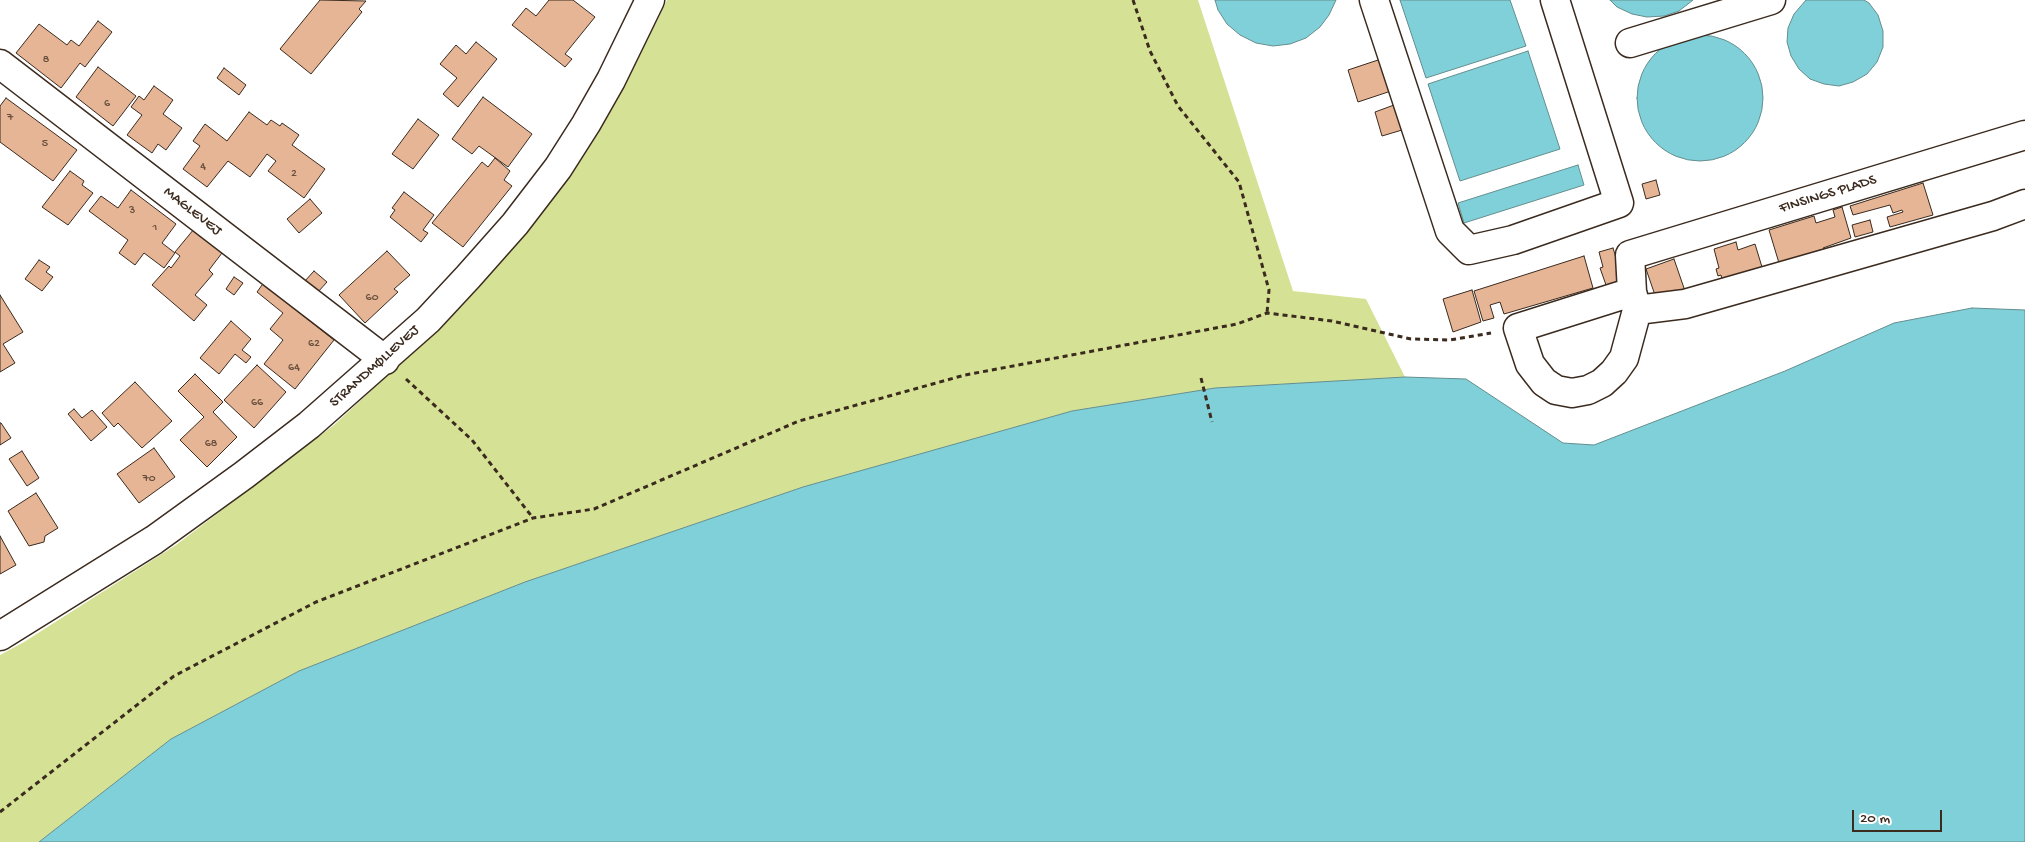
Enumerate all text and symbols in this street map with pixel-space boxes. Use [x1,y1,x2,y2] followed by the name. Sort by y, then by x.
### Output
[43,53,49,67] house number: 8
[104,97,110,111] house number: 6
[7,111,13,125] house number: 7
[42,137,48,151] house number: 5
[200,160,206,174] house number: 4
[291,167,297,181] house number: 2
[1777,172,1879,218] street label: FINSINGS PLADS
[159,184,225,240] street label: MAGLEVEJ
[129,204,135,218] house number: 3
[153,221,157,235] house number: 1
[366,291,378,305] house number: 60
[326,322,424,412] street label: STRANDMØLLEVEJ
[308,337,320,351] house number: 62
[288,361,300,375] house number: 64
[251,396,263,410] house number: 66
[205,437,217,451] house number: 68
[142,472,156,486] house number: 70
[1855,800,1945,832] scale bar
[1860,810,1890,828] text: 20 m

